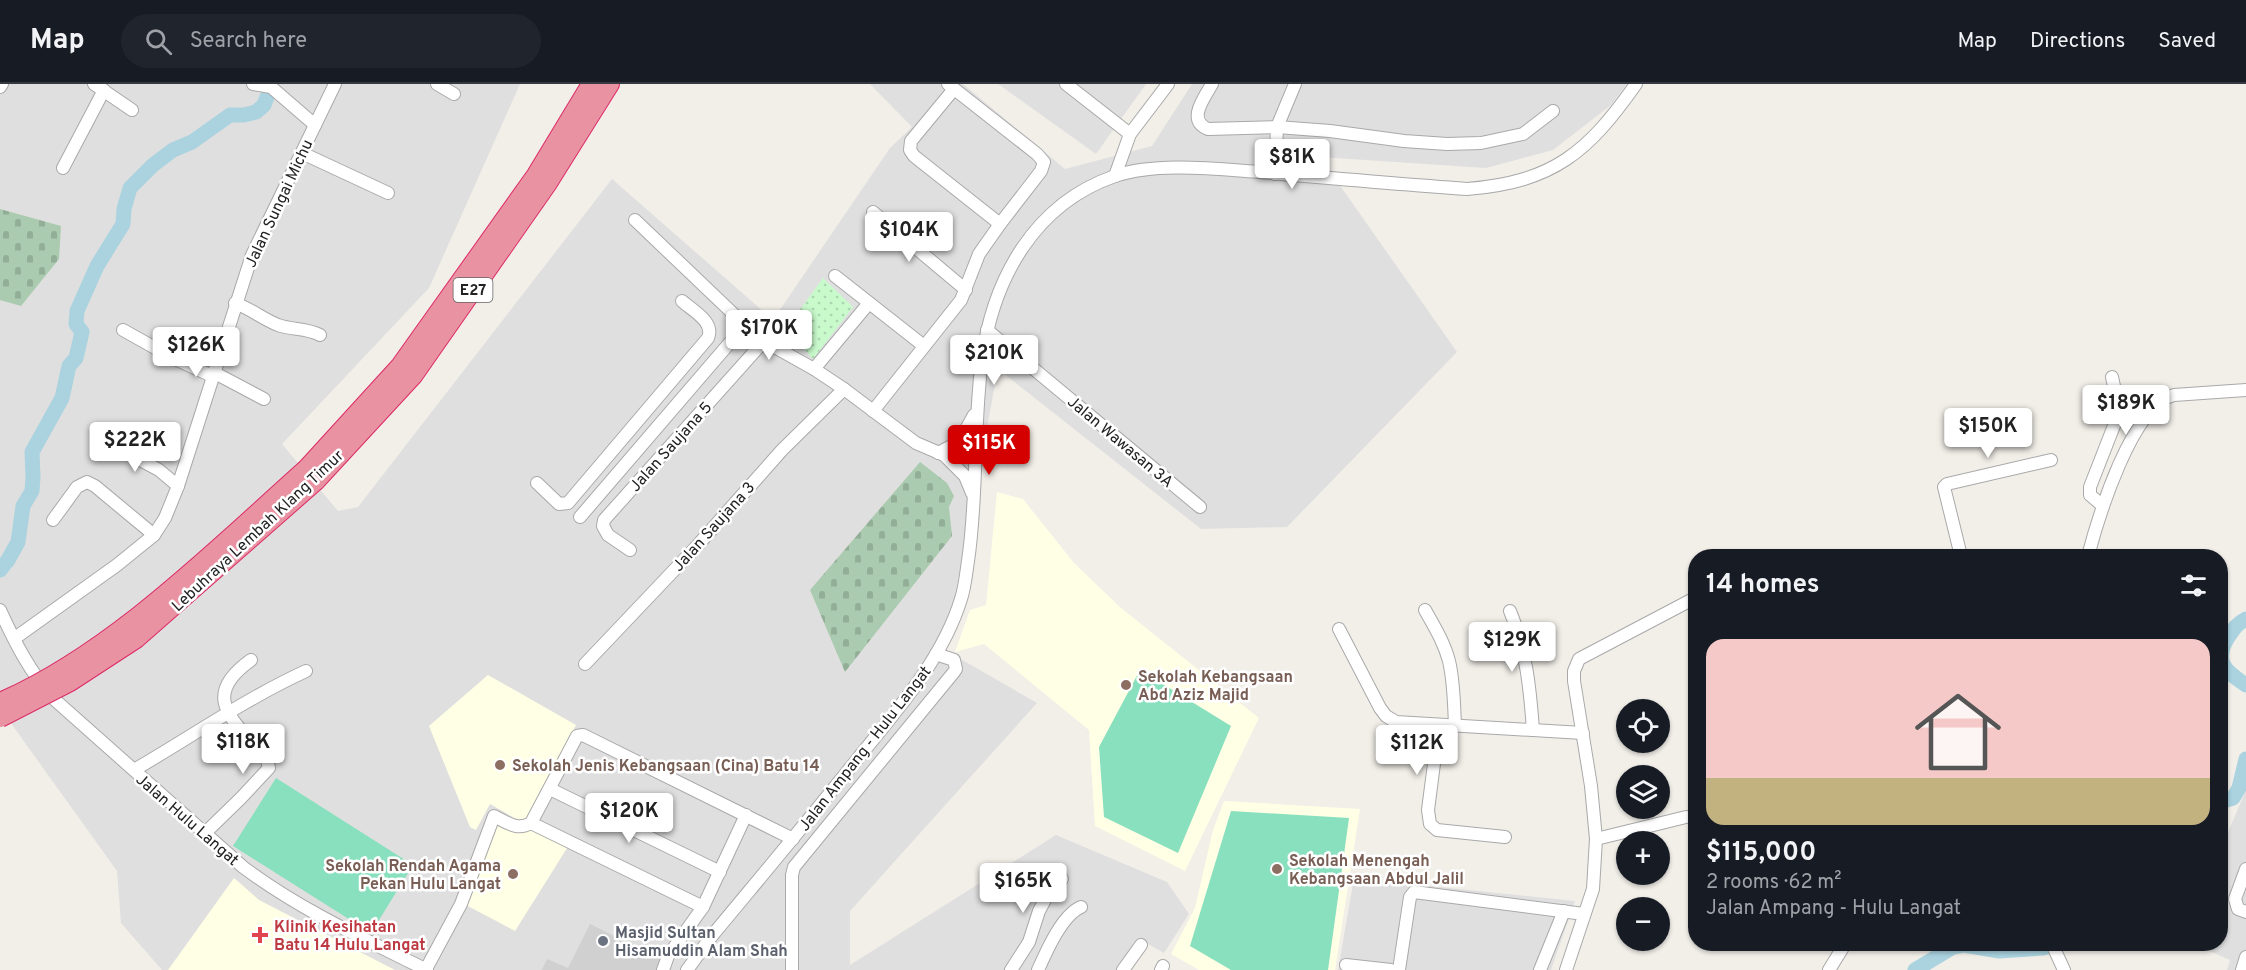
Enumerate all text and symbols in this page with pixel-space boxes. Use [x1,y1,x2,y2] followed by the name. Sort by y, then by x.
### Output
[121,14,541,68] search box
[30,23,85,59] text: Map
[142,25,175,58] icon: search
[190,28,307,55] text: Search here
[1957,28,1997,55] text: Map
[2030,28,2125,55] text: Directions
[2158,28,2216,55] text: Saved
[241,137,318,271] street label: Jalan Sungai Michu
[1256,139,1328,190] pin: $81K
[1269,145,1315,171] text: $81K
[867,212,951,263] pin: $104K
[879,218,939,244] text: $104K
[454,278,492,302] road number: E27
[727,310,811,361] pin: $170K
[740,316,798,342] text: $170K
[154,327,238,378] pin: $126K
[167,333,225,359] text: $126K
[952,335,1036,386] pin: $210K
[964,341,1024,367] text: $210K
[2084,385,2168,436] pin: $189K
[2096,391,2156,417] text: $189K
[1063,392,1177,493] street label: Jalan Wawasan 3A
[626,398,717,496] street label: Jalan Saujana 5
[1946,408,2030,459] pin: $150K
[1958,414,2018,440] text: $150K
[93,422,177,473] pin: $222K
[947,425,1031,476] pin: $115K
[104,428,166,454] text: $222K
[962,431,1016,457] text: $115K
[168,446,349,617] street label: Lebuhraya Lembah Klang Timur
[669,478,760,576] street label: Jalan Saujana 3
[1706,569,1820,602] text: 14 homes
[2177,569,2210,602] icon: filters
[1470,622,1554,673] pin: $129K
[1483,628,1541,654] text: $129K
[795,663,936,836] street label: Jalan Ampang - Hulu Langat
[1138,668,1293,706] place label: Sekolah Kebangsaan Abd Aziz Majid
[1119,678,1133,692] marker: Sekolah Kebangsaan Abd Aziz Majid
[1904,678,2012,786] icon: home
[1616,699,1670,951] map controls
[1616,699,1670,753] button: locate
[201,724,285,775] pin: $118K
[1375,725,1459,776] pin: $112K
[216,730,270,756] text: $118K
[1390,731,1444,757] text: $112K
[512,757,820,777] place label: Sekolah Jenis Kebangsaan (Cina) Batu 14
[493,758,507,772] marker: Sekolah Jenis Kebangsaan (Cina) Batu 14
[1616,765,1670,819] button: layers
[131,770,242,871] street label: Jalan Hulu Langat
[587,793,671,844] pin: $120K
[599,799,659,825] text: $120K
[1616,831,1670,885] button: +
[1706,837,1816,870] text: $115,000
[1289,852,1464,890] place label: Sekolah Menengah Kebangsaan Abdul Jalil
[325,857,501,895] place label: Sekolah Rendah Agama Pekan Hulu Langat
[1270,862,1284,876] marker: Sekolah Menengah Kebangsaan Abdul Jalil
[981,863,1065,914] pin: $165K
[506,867,520,881] marker: Sekolah Rendah Agama Pekan Hulu Langat
[994,869,1052,895] text: $165K
[1706,870,1842,896] text: 2 rooms · 62 m²
[1706,896,1961,922] text: Jalan Ampang - Hulu Langat
[1616,897,1670,951] button: −
[274,918,425,956] place label: Klinik Kesihatan Batu 14 Hulu Langat
[615,924,788,962] place label: Masjid Sultan Hisamuddin Alam Shah
[251,926,269,944] marker: Klinik Kesihatan Batu 14 Hulu Langat
[596,934,610,948] marker: Masjid Sultan Hisamuddin Alam Shah

